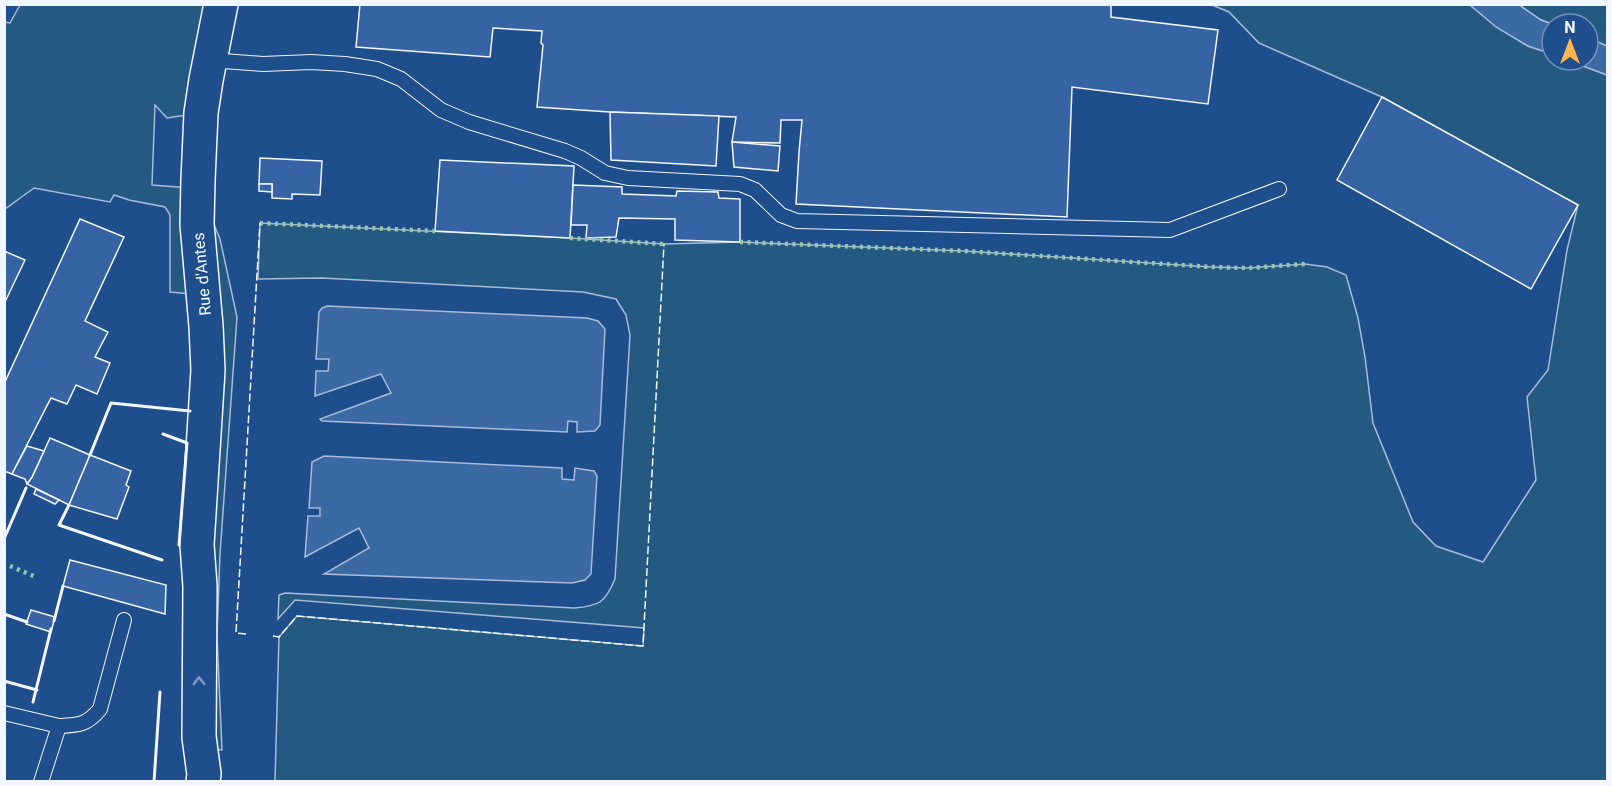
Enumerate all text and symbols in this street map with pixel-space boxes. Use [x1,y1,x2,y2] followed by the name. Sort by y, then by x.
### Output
[1540,12,1600,72] north arrow
[1564,18,1576,37] text: N
[189,232,215,316] street label: Rue d'Antes
[193,677,205,686] one-way arrow

